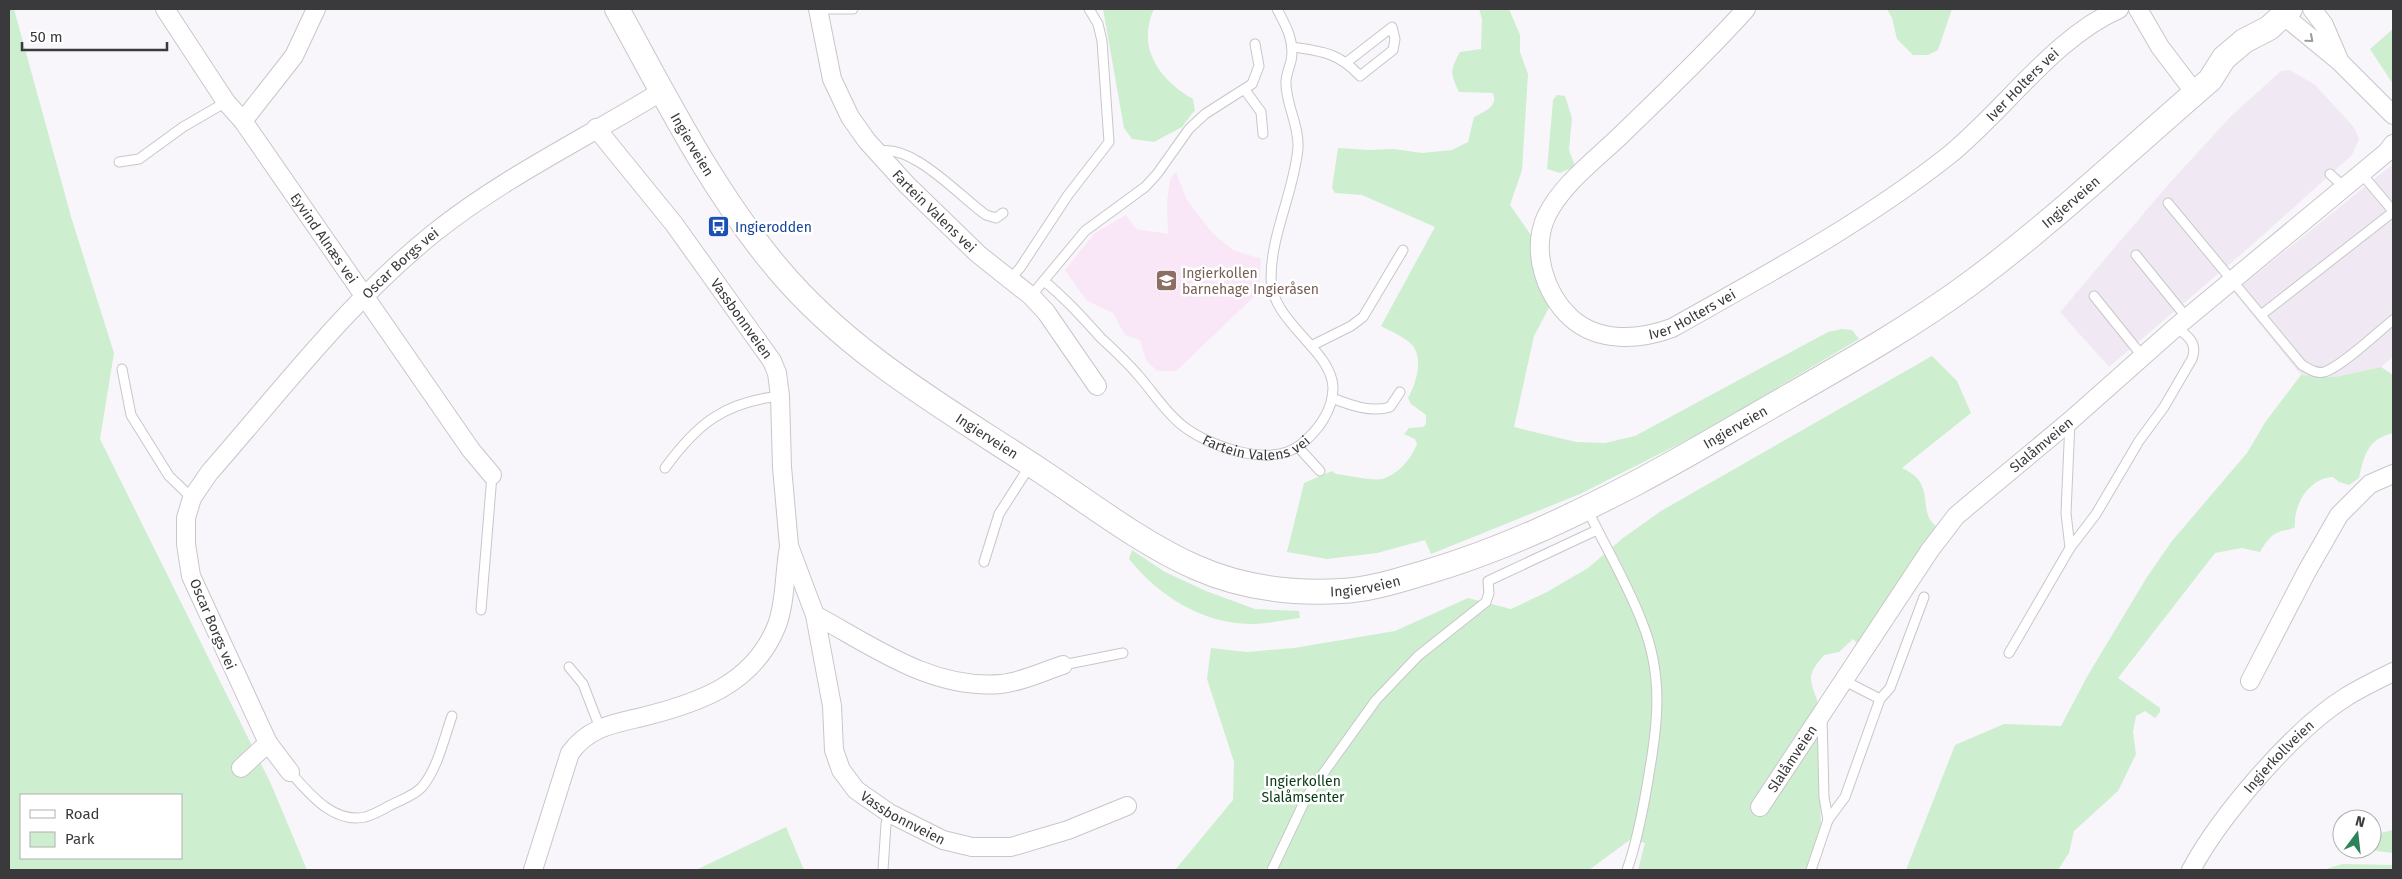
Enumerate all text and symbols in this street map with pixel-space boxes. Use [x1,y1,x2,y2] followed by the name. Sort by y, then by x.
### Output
[22,20,168,52] scale bar
[30,28,63,46] text: 50 m
[2305,33,2314,42] one-way arrow
[1983,45,2063,125] street label: Iver Holters vei
[667,110,717,180] street label: Ingierveien
[888,167,979,256] street label: Fartein Valens vei
[2039,173,2103,232] street label: Ingierveien
[286,190,361,287] street label: Eyvind Alnæs vei
[707,215,731,239] bus stop icon: Ingierodden
[735,219,812,236] place label: Ingierodden
[359,225,442,303] street label: Oscar Borgs vei
[1182,265,1319,298] place label: Ingierkollen barnehage Ingieråsen
[1154,269,1178,293] school or university icon: Ingierkollen barnehage Ingieråsen
[707,275,776,362] street label: Vassbonnveien
[1647,286,1739,343] street label: Iver Holters vei
[1701,402,1771,453] street label: Ingierveien
[952,410,1021,463] street label: Ingierveien
[2007,414,2077,476] street label: Slalåmveien
[1200,426,1310,444] street label: Fartein Valens vei
[1200,432,1314,464] text: Fartein Valens vei
[1330,572,1402,600] street label: Ingierveien
[186,576,239,672] street label: Oscar Borgs vei
[2240,717,2318,797] street label: Ingierkollveien
[1764,722,1821,796] street label: Slalåmveien
[1261,773,1345,806] park label: Ingierkollen Slalåmsenter
[857,788,948,849] street label: Vassbonnveien
[20,794,182,859] legend
[65,805,100,823] text: Road
[2332,809,2382,859] north arrow
[2354,813,2367,831] text: N
[65,830,95,848] text: Park

